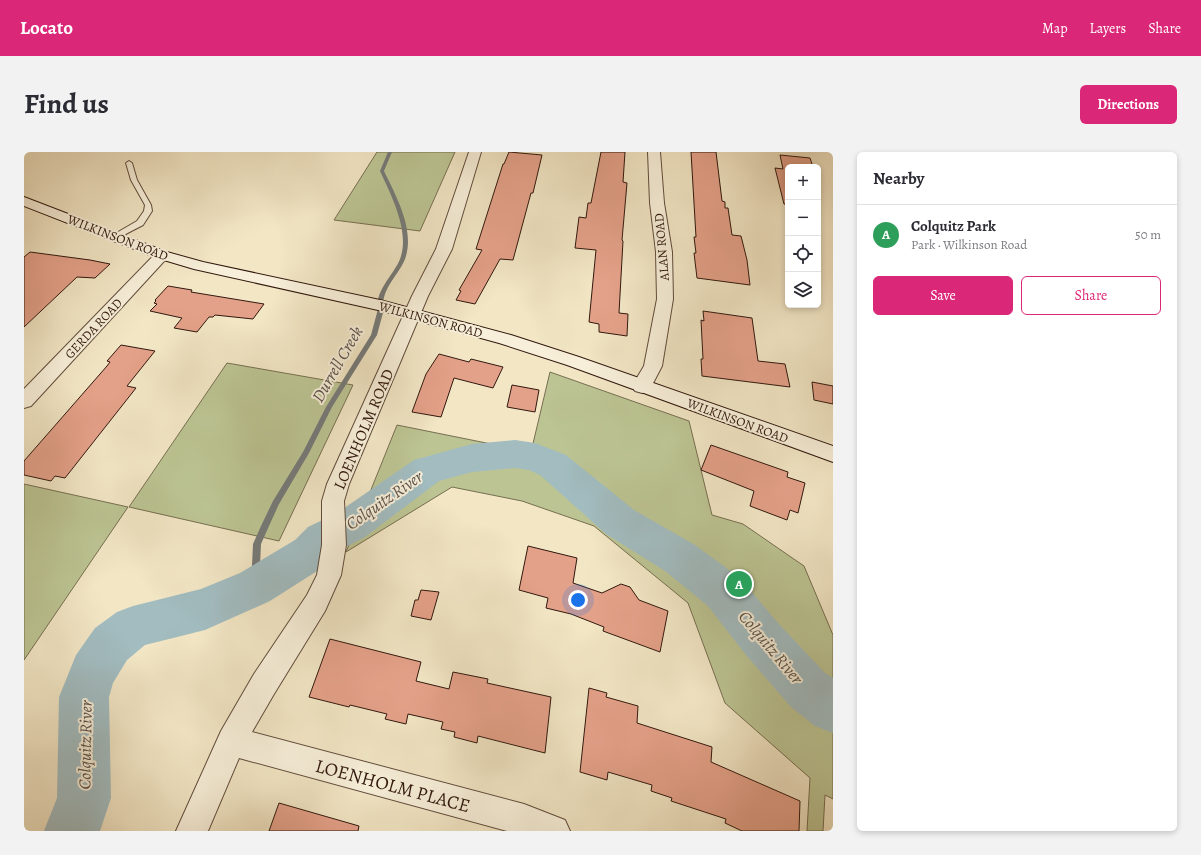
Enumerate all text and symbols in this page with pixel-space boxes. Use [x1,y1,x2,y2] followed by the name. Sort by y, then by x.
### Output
[20,15,73,41] text: Locato
[1042,19,1068,38] text: Map
[1090,19,1126,38] text: Layers
[1148,19,1181,38] text: Share
[24,85,109,123] text: Find us
[1080,85,1177,124] button: Directions
[785,164,821,308] map controls
[785,164,821,200] button: +
[873,167,924,190] text: Nearby
[785,200,821,236] button: −
[64,210,171,264] street label: WILKINSON ROAD
[650,213,673,282] street label: ALAN ROAD
[911,216,996,236] text: Colquitz Park
[882,226,890,243] text: A
[1135,226,1161,243] text: 50 m
[785,236,821,272] button: locate
[911,236,1027,253] text: Park · Wilkinson Road
[785,272,821,308] button: layers
[873,276,1013,315] button: Save
[1021,276,1161,315] button: Share
[61,294,126,362] street label: GERDA ROAD
[376,297,485,341] street label: WILKINSON ROAD
[306,322,369,406] water label: Durrell Creek
[329,366,399,493] street label: LOENHOLM ROAD
[684,394,791,447] street label: WILKINSON ROAD
[341,465,428,535] water label: Colquitz River
[726,569,752,599] pin: A
[568,590,588,610] your location
[733,606,809,690] water label: Colquitz River
[73,699,98,790] water label: Colquitz River
[312,753,473,819] street label: LOENHOLM PLACE

